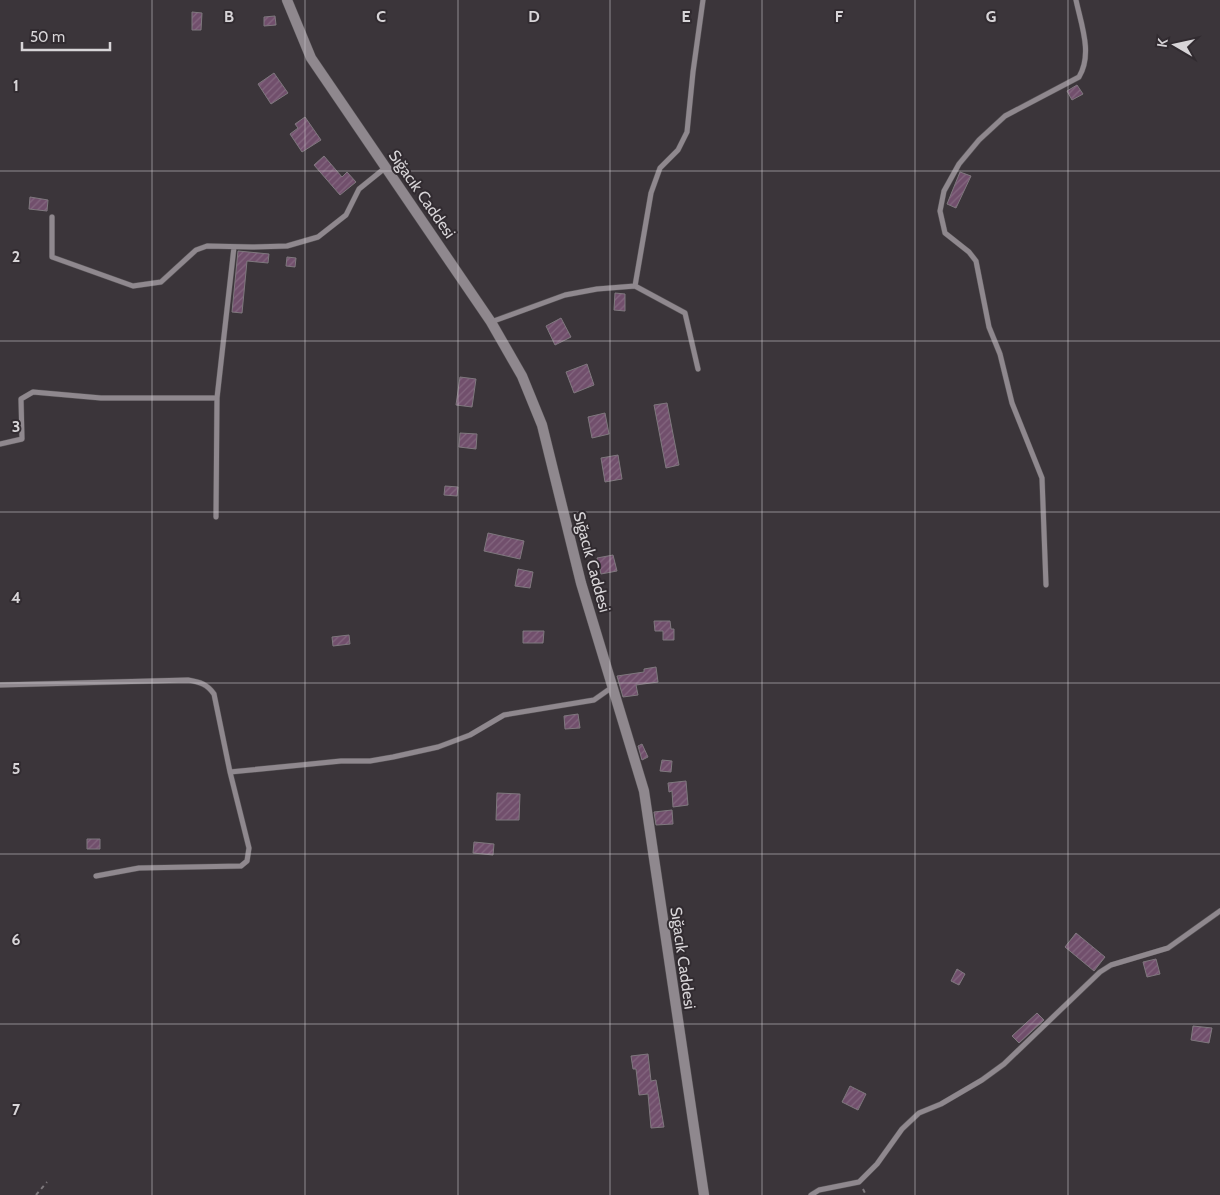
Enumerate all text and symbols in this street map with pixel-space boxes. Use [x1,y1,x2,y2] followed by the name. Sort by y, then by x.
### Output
[224,7,234,26] text: B
[376,7,386,26] text: C
[528,7,540,26] text: D
[681,7,691,26] text: E
[835,7,844,26] text: F
[986,7,996,26] text: G
[22,20,110,52] scale bar
[1150,20,1200,70] north arrow
[30,28,65,46] text: 50 m
[1153,37,1172,49] text: K
[13,76,19,95] text: 1
[385,146,459,242] street label: Sığacık Caddesi
[12,247,20,266] text: 2
[12,417,20,436] text: 3
[569,510,615,614] street label: Sığacık Caddesi
[11,588,21,607] text: 4
[12,759,20,778] text: 5
[666,906,700,1010] street label: Sığacık Caddesi
[12,930,21,949] text: 6
[12,1100,21,1119] text: 7

